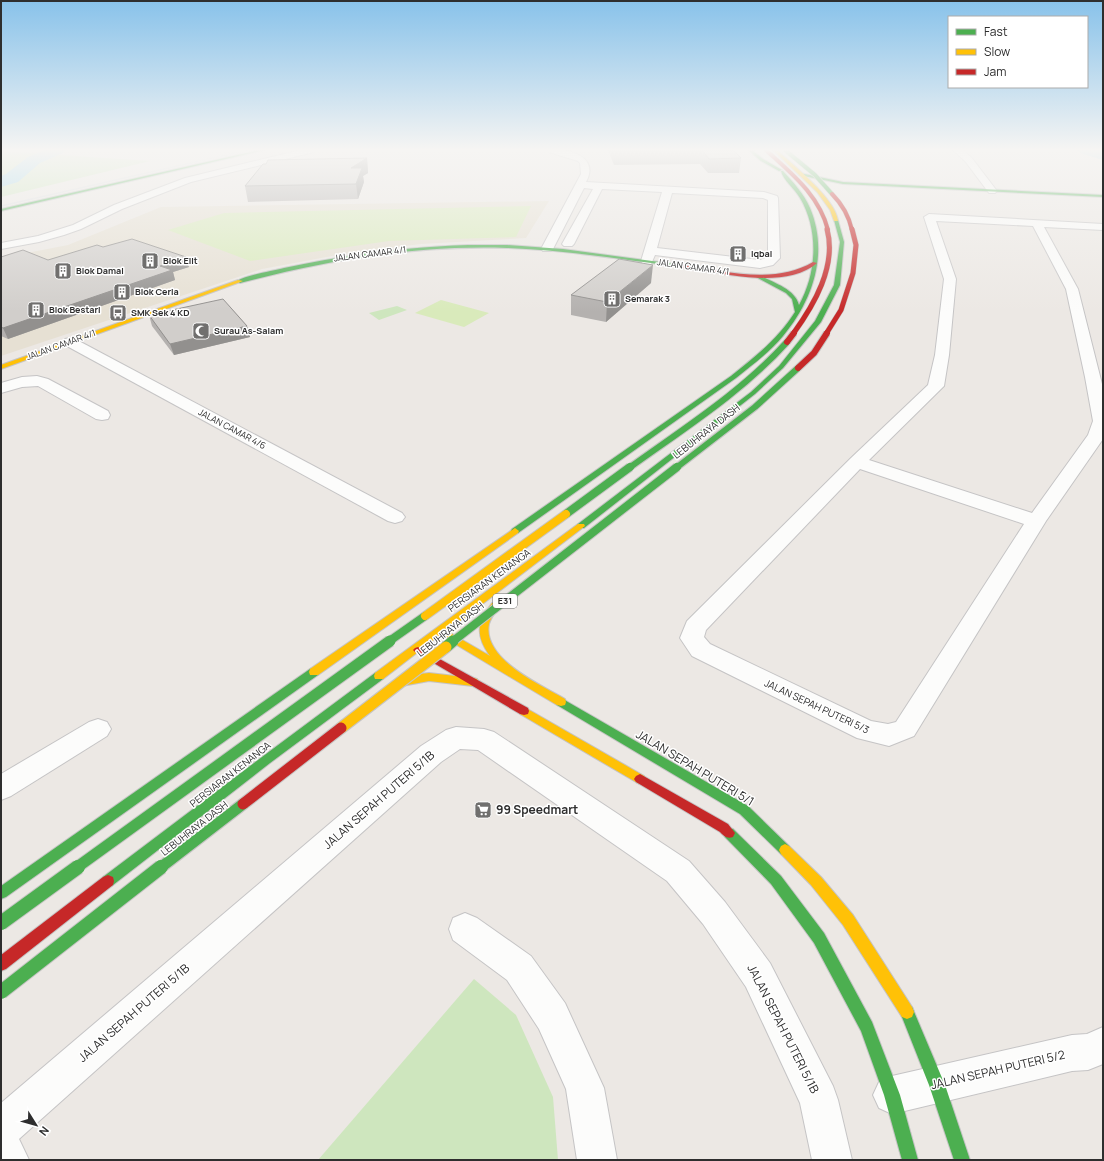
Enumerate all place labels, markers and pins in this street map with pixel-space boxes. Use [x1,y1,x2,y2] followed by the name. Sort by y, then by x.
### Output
[728,244,748,264] building icon: Iqbal
[751,247,772,260] place label: Iqbal
[140,251,160,271] building icon: Blok Elit
[163,254,198,267] place label: Blok Elit
[53,261,73,281] building icon: Blok Damai
[76,264,124,277] place label: Blok Damai
[112,282,132,302] building icon: Blok Ceria
[135,285,179,298] place label: Blok Ceria
[602,289,622,309] building icon: Semarak 3
[625,292,670,305] place label: Semarak 3
[26,300,46,320] building icon: Blok Bestari
[49,303,101,316] place label: Blok Bestari
[108,303,128,323] bus stop icon: SMK Sek 4 KD
[131,306,189,319] place label: SMK Sek 4 KD
[191,321,211,341] mosque icon: Surau As-Salam
[214,324,283,337] place label: Surau As-Salam
[473,800,493,820] supermarket icon: 99 Speedmart
[496,801,578,818] place label: 99 Speedmart

